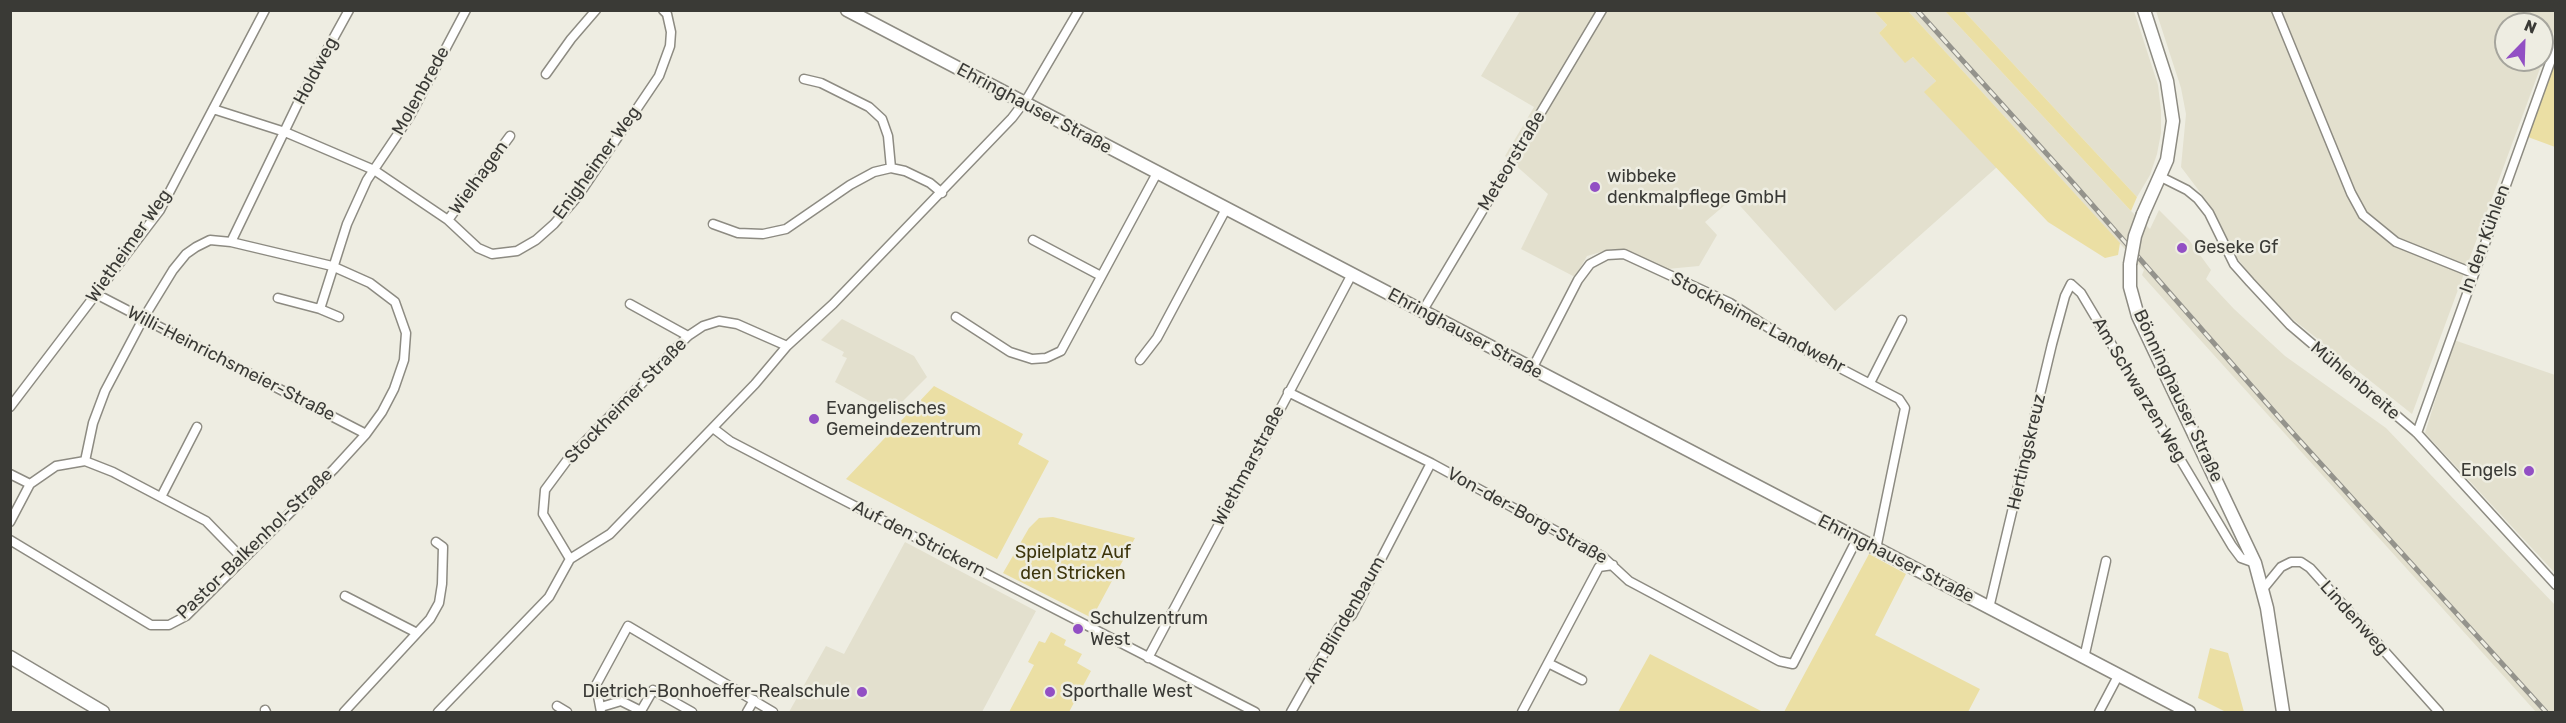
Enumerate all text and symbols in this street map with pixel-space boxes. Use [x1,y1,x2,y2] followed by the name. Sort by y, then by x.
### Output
[2494,12,2554,72] north arrow
[2521,16,2539,38] text: N
[289,34,343,108] street label: Holdweg
[388,43,454,139] street label: Molenbrede
[953,59,1115,159] street label: Ehringhauser Straße
[549,102,645,224] street label: Enigheimer Weg
[1474,107,1550,215] street label: Meteorstraße
[445,137,513,219] street label: Wielhagen
[1607,166,1787,208] place label: wibbeke denkmalpflege GmbH
[1588,180,1602,194] marker: wibbeke denkmalpflege GmbH
[2455,182,2515,296] street label: In den Kühlen
[82,185,176,307] street label: Wietheimer Weg
[2194,237,2278,259] place label: Geseke Gf
[2175,241,2189,255] marker: Geseke Gf
[1667,268,1849,378] street label: Stockheimer Landwehr
[1384,284,1546,384] street label: Ehringhauser Straße
[123,302,339,426] street label: Willi-Heinrichsmeier-Straße
[2128,306,2228,486] street label: Bönninghauser Straße
[2087,314,2191,466] street label: Am Schwarzen Weg
[561,334,691,468] street label: Stockheimer Straße
[2306,337,2404,425] street label: Mühlenbreite
[2003,392,2051,512] street label: Hertingskreuz
[826,398,981,440] place label: Evangelisches Gemeindezentrum
[1208,402,1290,530] street label: Wiethmarstraße
[807,412,821,426] marker: Evangelisches Gemeindezentrum
[2461,460,2517,482] place label: Engels
[1443,463,1611,569] street label: Von-der-Borg-Straße
[173,464,337,624] street label: Pastor-Balkenhol-Straße
[2522,464,2536,478] marker: Engels
[849,496,989,582] street label: Auf den Strickern
[1814,510,1978,608] street label: Ehringhauser Straße
[1015,542,1131,584] park label: Spielplatz Auf den Stricken
[1300,553,1390,687] street label: Am Blindenbaum
[2315,577,2393,659] street label: Lindenweg
[1090,608,1208,650] place label: Schulzentrum West
[1071,622,1085,636] marker: Schulzentrum West
[582,681,850,703] place label: Dietrich-Bonhoeffer-Realschule
[1062,681,1193,703] place label: Sporthalle West
[855,685,869,699] marker: Dietrich-Bonhoeffer-Realschule
[1043,685,1057,699] marker: Sporthalle West

